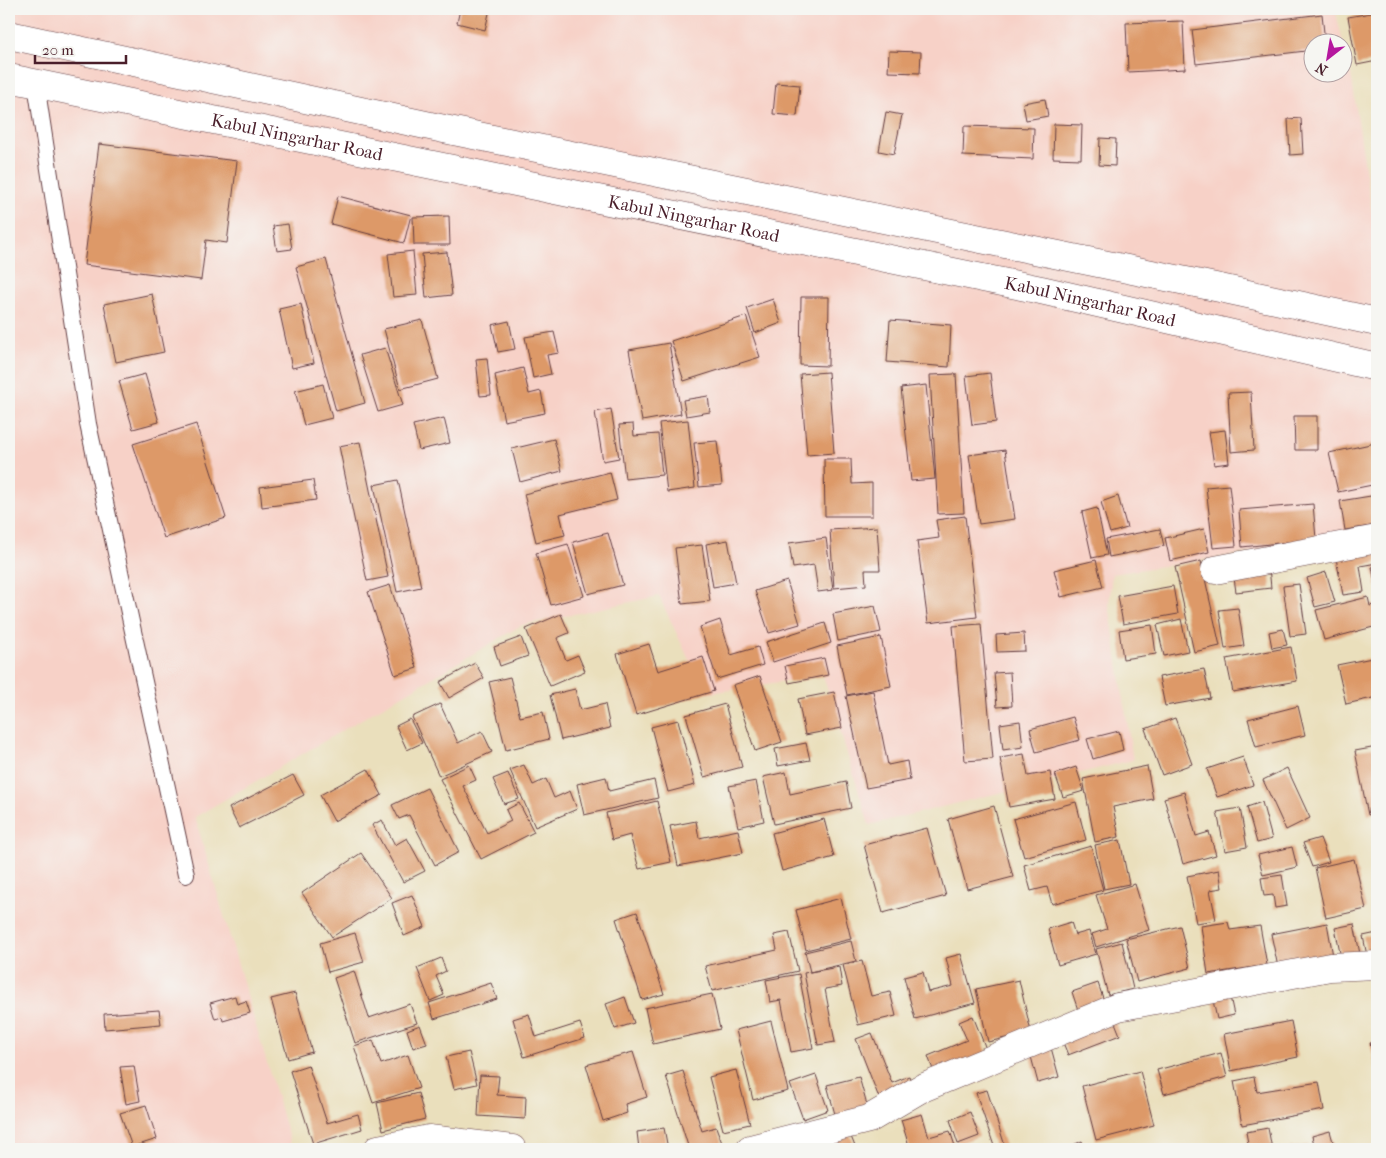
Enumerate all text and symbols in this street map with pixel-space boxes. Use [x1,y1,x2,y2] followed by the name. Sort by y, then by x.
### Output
[35,32,126,64] scale bar
[1304,32,1354,82] north arrow
[42,41,74,59] text: 20 m
[1312,58,1330,79] text: N
[209,109,385,165] street label: Kabul Ningarhar Road
[606,191,782,247] street label: Kabul Ningarhar Road
[1003,272,1178,331] street label: Kabul Ningarhar Road

